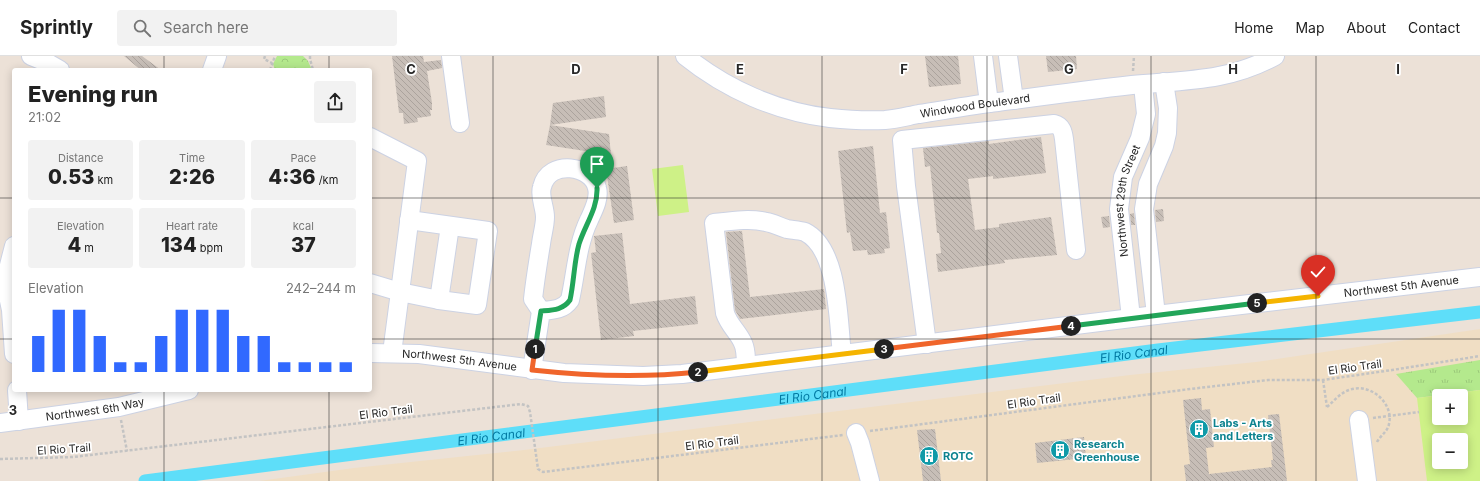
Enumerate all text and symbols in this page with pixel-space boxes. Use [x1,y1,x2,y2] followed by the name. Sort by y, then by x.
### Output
[117,10,397,46] search box
[20,16,93,39] text: Sprintly
[131,17,153,39] icon: search
[163,18,249,37] text: Search here
[1234,19,1273,36] text: Home
[1295,19,1325,36] text: Map
[1347,19,1386,36] text: About
[1408,19,1460,36] text: Contact
[406,61,416,77] text: C
[571,61,581,77] text: D
[736,61,744,77] text: E
[900,61,908,77] text: F
[1064,61,1074,77] text: G
[1228,61,1238,77] text: H
[1396,61,1400,77] text: I
[28,81,158,107] text: Evening run
[314,81,356,123] button: share
[919,91,1031,121] street label: Windwood Boulevard
[28,109,61,125] text: 21:02
[1112,142,1143,258] street label: Northwest 29th Street
[580,147,614,188] pin
[58,151,103,165] text: Distance
[179,151,205,165] text: Time
[290,151,316,165] text: Pace
[586,153,608,175] icon: arrive
[48,165,94,189] text: 0.53
[169,165,215,189] text: 2:26
[268,165,316,189] text: 4:36
[94,173,113,187] text: km
[316,173,338,187] text: /km
[57,219,104,233] text: Elevation
[166,219,218,233] text: Heart rate
[293,219,314,233] text: kcal
[67,233,81,257] text: 4
[161,233,197,257] text: 134
[291,233,316,257] text: 37
[81,241,94,255] text: m
[197,241,223,255] text: bpm
[1301,255,1335,296] pin
[1307,261,1329,283] icon: check
[1343,273,1460,300] street label: Northwest 5th Avenue
[28,280,84,296] text: Elevation
[286,280,356,296] text: 242–244 m
[1247,293,1267,313] pin: 5
[1253,296,1261,310] text: 5
[1061,316,1081,336] pin: 4
[1067,319,1075,333] text: 4
[525,339,545,359] pin: 1
[874,339,894,359] pin: 3
[1099,341,1169,365] water label: El Rio Canal
[533,342,537,356] text: 1
[880,342,888,356] text: 3
[402,347,518,374] street label: Northwest 5th Avenue
[1327,356,1383,378] street label: El Rio Trail
[688,362,708,382] pin: 2
[695,365,701,379] text: 2
[778,383,847,407] water label: El Rio Canal
[1432,389,1468,469] map controls
[1432,389,1468,425] button: +
[1006,390,1062,412] street label: El Rio Trail
[45,394,146,424] street label: Northwest 6th Way
[9,402,17,418] text: 3
[358,402,414,422] street label: El Rio Trail
[1213,416,1273,443] place label: Labs - Arts and Letters
[1188,418,1210,440] building icon: Labs - Arts and Letters
[456,424,526,448] water label: El Rio Canal
[684,433,740,453] street label: El Rio Trail
[1432,433,1468,469] button: −
[1074,437,1140,464] place label: Research Greenhouse
[1049,439,1071,461] building icon: Research Greenhouse
[37,440,91,458] street label: El Rio Trail
[918,445,940,467] building icon: ROTC
[943,449,973,463] place label: ROTC

